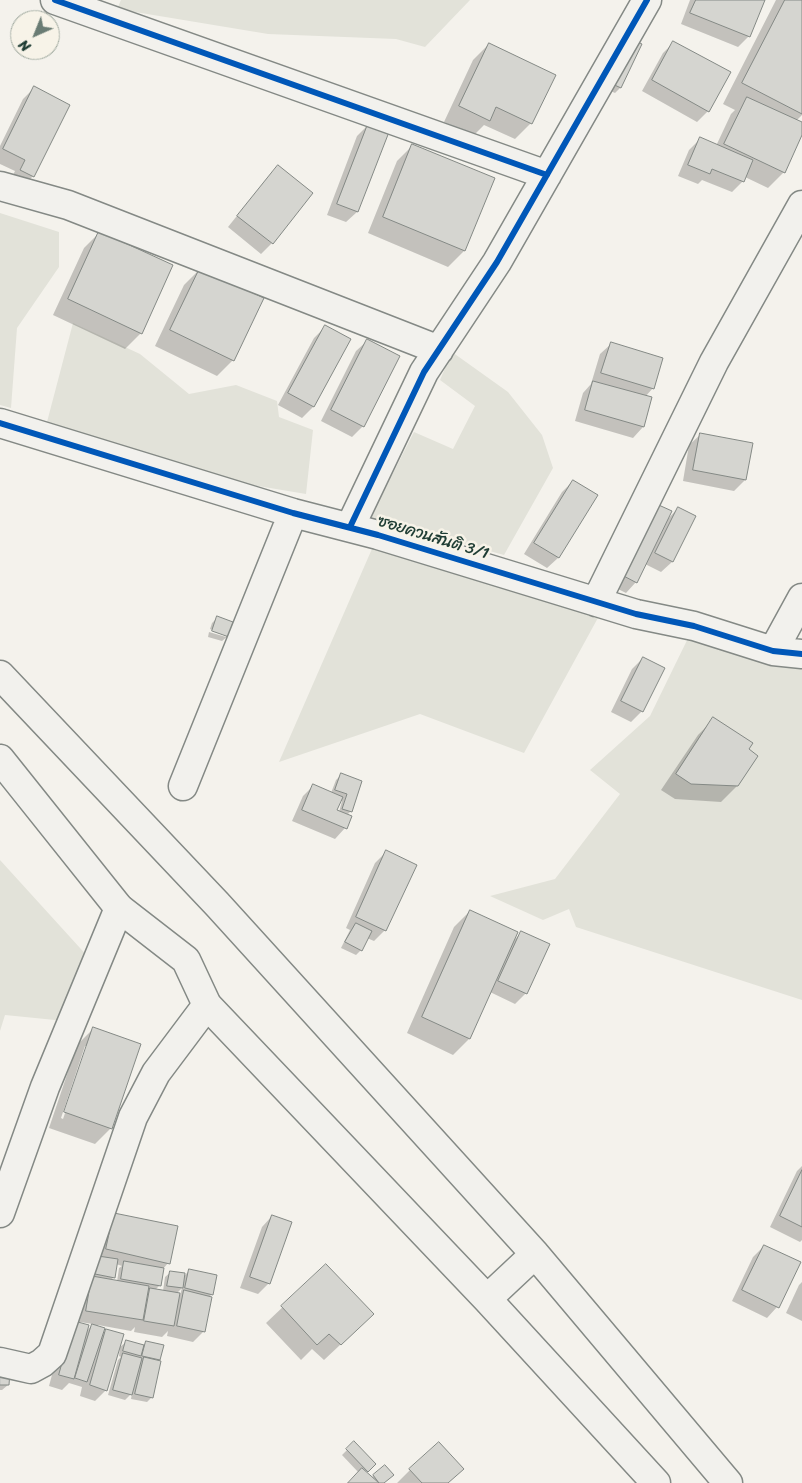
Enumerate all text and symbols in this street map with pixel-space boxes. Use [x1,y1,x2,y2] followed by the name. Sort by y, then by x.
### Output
[10,10,60,60] north arrow
[13,33,37,58] text: N
[375,512,491,564] street label: ซอยควนสันติ 3/1

